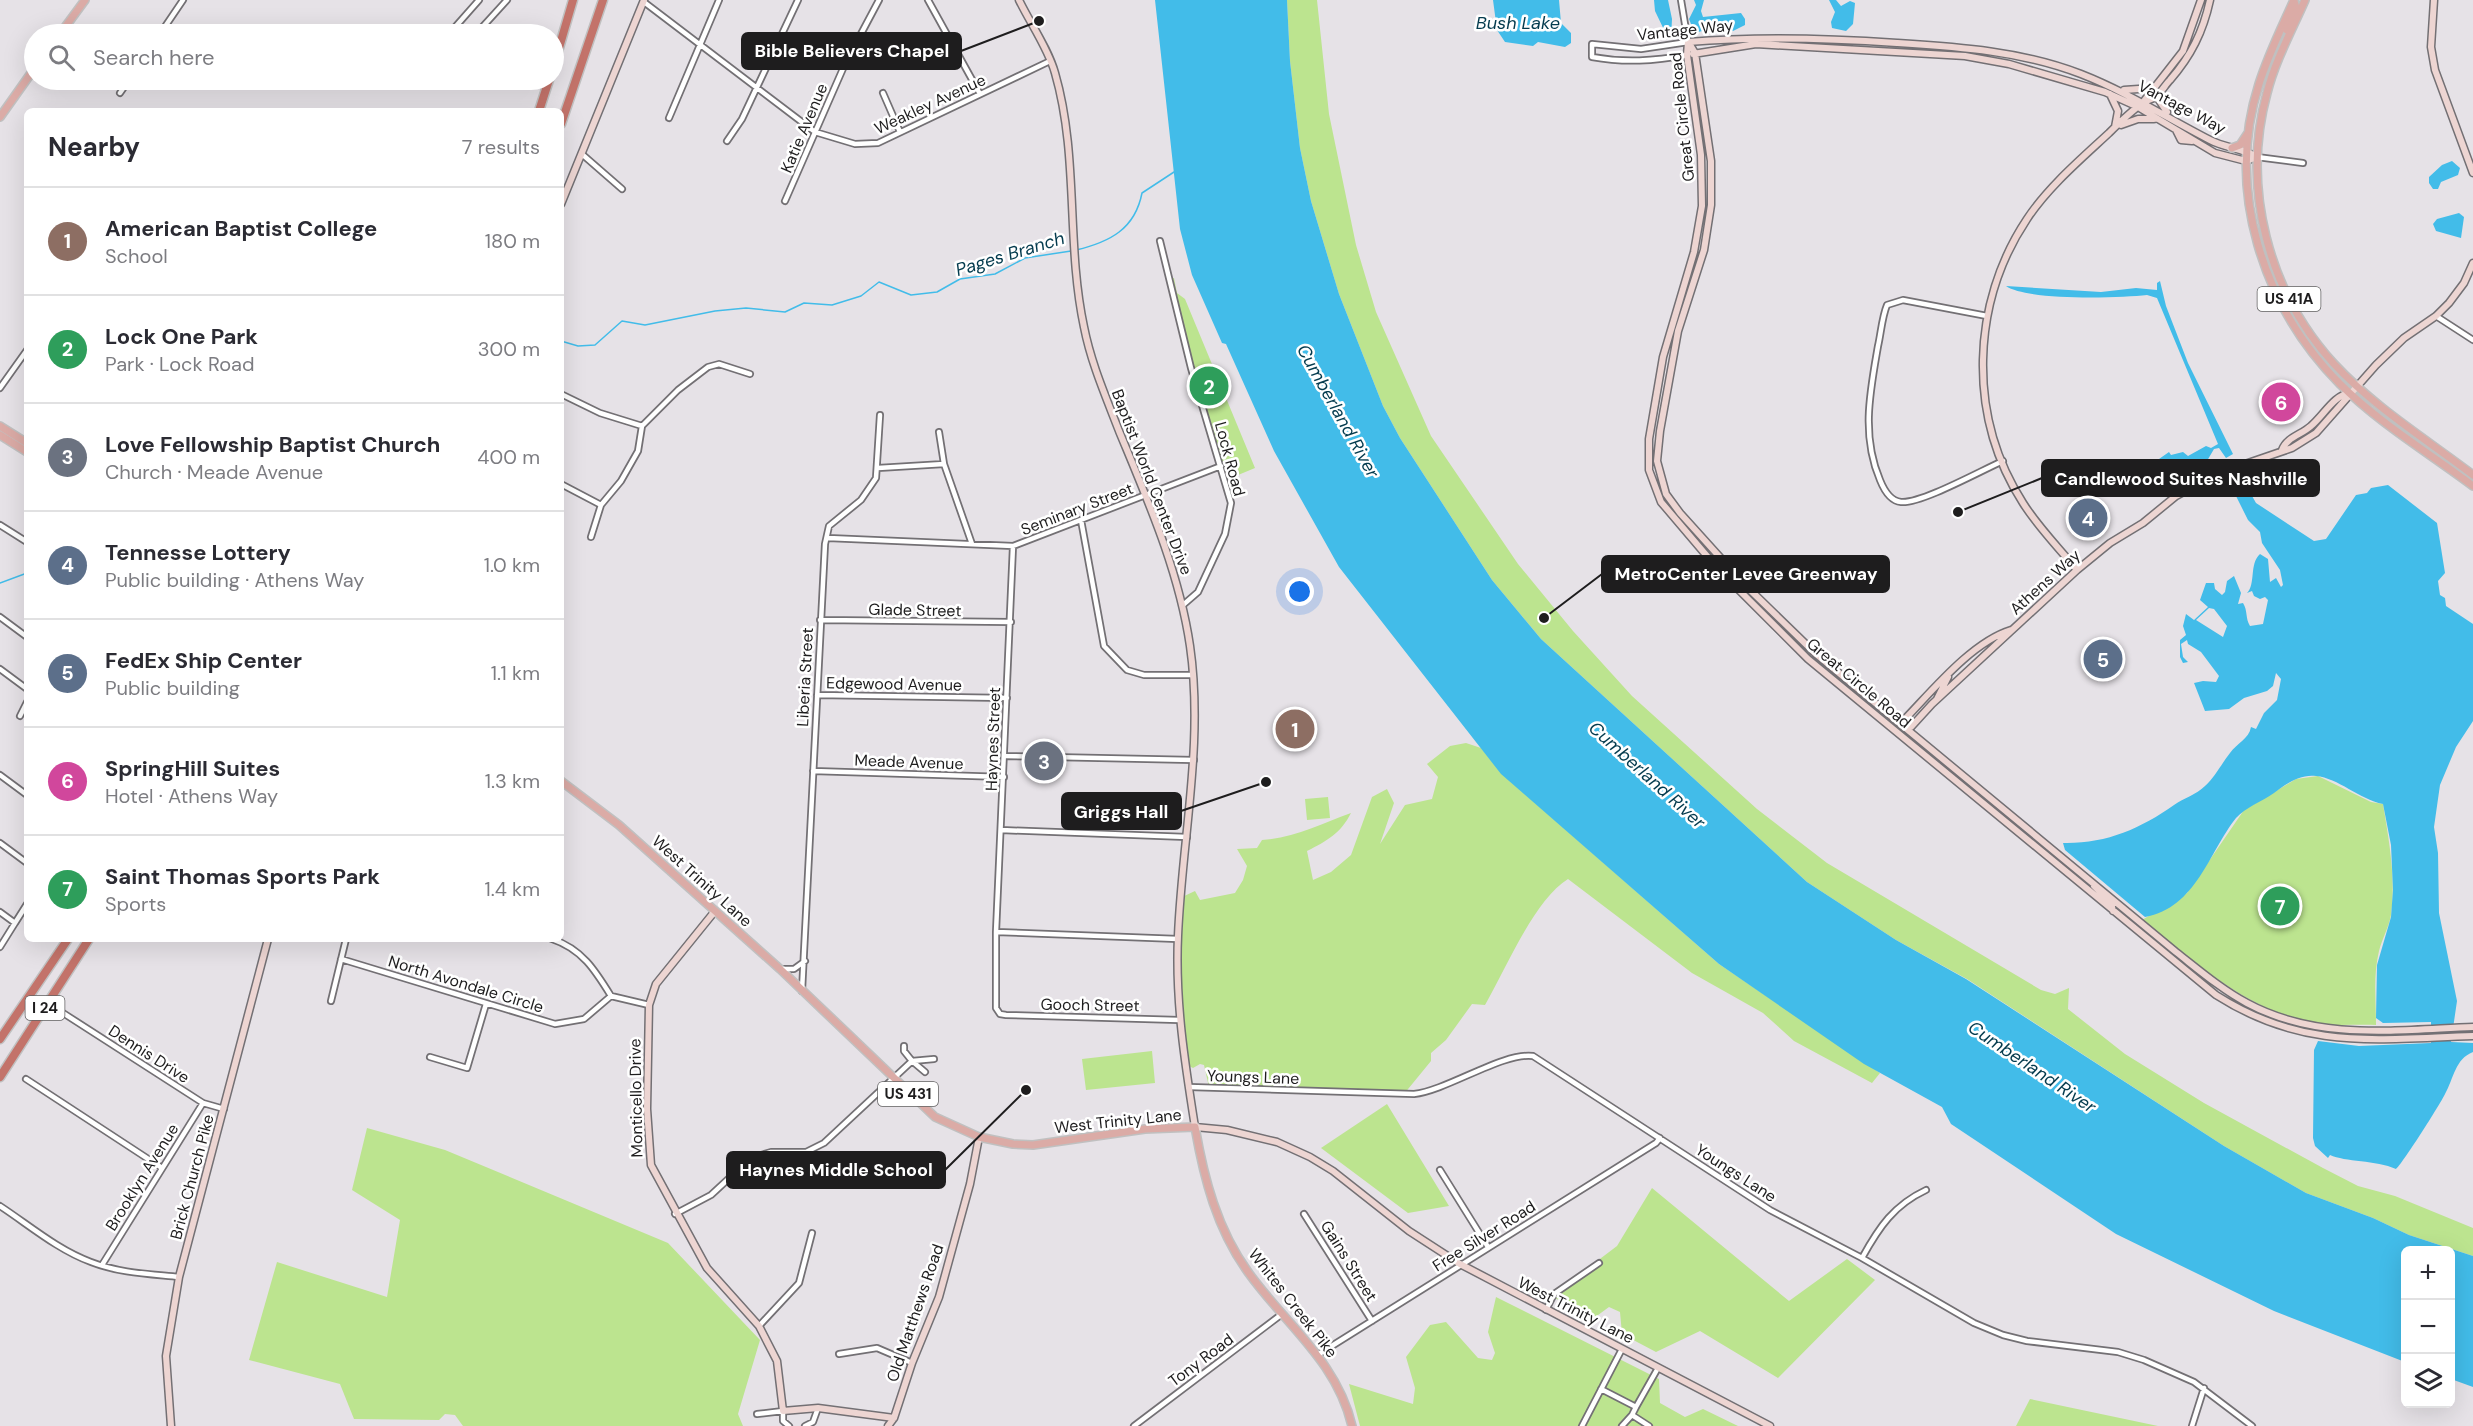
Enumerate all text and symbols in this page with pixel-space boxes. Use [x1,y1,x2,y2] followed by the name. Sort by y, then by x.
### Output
[1476,11,1560,35] water label: Bush Lake
[1636,14,1734,45] street label: Vantage Way
[24,24,564,90] search box
[742,33,961,69] callout: Bible Believers Chapel
[755,39,949,63] text: Bible Believers Chapel
[45,41,78,74] icon: search
[93,43,214,72] text: Search here
[1665,51,1699,183] street label: Great Circle Road
[871,69,989,139] street label: Weakley Avenue
[2134,75,2230,139] street label: Vantage Way
[776,80,832,176] street label: Katie Avenue
[48,130,140,164] text: Nearby
[462,134,540,160] text: 7 results
[105,214,377,243] text: American Baptist College
[952,226,1068,282] water label: Pages Branch
[64,228,71,254] text: 1
[485,228,540,254] text: 180 m
[105,243,168,269] text: School
[2258,287,2320,311] road number: US 41A
[105,322,258,351] text: Lock One Park
[62,336,73,362] text: 2
[478,336,540,362] text: 300 m
[1291,340,1385,483] water label: Cumberland River
[105,351,254,377] text: Park · Lock Road
[1190,364,1228,408] pin: 2
[2262,380,2300,424] pin: 6
[1107,386,1197,578] street label: Baptist World Center Drive
[1210,419,1250,499] street label: Lock Road
[105,430,440,459] text: Love Fellowship Baptist Church
[61,444,74,470] text: 3
[477,444,540,470] text: 400 m
[105,459,323,485] text: Church · Meade Avenue
[2042,460,2319,496] callout: Candlewood Suites Nashville
[2054,467,2308,491] text: Candlewood Suites Nashville
[1018,478,1136,540] street label: Seminary Street
[2068,496,2108,540] pin: 4
[105,538,291,567] text: Tennesse Lottery
[2005,545,2085,619] street label: Athens Way
[61,552,74,578] text: 4
[484,552,540,578] text: 1.0 km
[1602,556,1889,592] callout: MetroCenter Levee Greenway
[1614,562,1878,586] text: MetroCenter Levee Greenway
[105,567,364,593] text: Public building · Athens Way
[1285,577,1314,606] your location
[868,599,962,621] street label: Glade Street
[792,627,818,727] street label: Liberia Street
[1802,633,1916,733] street label: Great Circle Road
[2084,636,2122,682] pin: 5
[105,646,302,675] text: FedEx Ship Center
[61,660,74,686] text: 5
[491,660,540,686] text: 1.1 km
[826,672,962,696] street label: Edgewood Avenue
[105,675,240,701] text: Public building
[981,687,1005,791] street label: Haynes Street
[1276,706,1314,752] pin: 1
[1583,716,1711,835] water label: Cumberland River
[1024,738,1064,783] pin: 3
[854,750,964,774] street label: Meade Avenue
[105,754,280,783] text: SpringHill Suites
[61,768,74,794] text: 6
[485,768,540,794] text: 1.3 km
[105,783,278,809] text: Hotel · Athens Way
[1062,793,1181,829] callout: Griggs Hall
[1074,800,1168,824] text: Griggs Hall
[648,830,756,932] street label: West Trinity Lane
[105,862,380,891] text: Saint Thomas Sports Park
[62,876,73,902] text: 7
[484,876,540,902] text: 1.4 km
[2260,884,2300,928] pin: 7
[105,891,166,917] text: Sports
[386,950,546,1018] street label: North Avondale Circle
[1040,994,1140,1016] street label: Gooch Street
[26,996,64,1020] road number: I 24
[1963,1015,2102,1119] water label: Cumberland River
[104,1020,194,1088] street label: Dennis Drive
[624,1038,648,1158] street label: Monticello Drive
[1206,1065,1300,1089] street label: Youngs Lane
[878,1082,938,1106] road number: US 431
[1053,1104,1183,1138] street label: West Trinity Lane
[165,1112,219,1242] street label: Brick Church Pike
[101,1119,183,1235] street label: Brooklyn Avenue
[1692,1139,1780,1207] street label: Youngs Lane
[727,1152,945,1188] callout: Haynes Middle School
[739,1158,933,1182] text: Haynes Middle School
[1428,1196,1540,1276] street label: Free Silver Road
[1316,1217,1382,1305] street label: Gains Street
[882,1241,948,1385] street label: Old Matthews Road
[1244,1244,1342,1362] street label: Whites Creek Pike
[2401,1246,2455,1408] map controls
[2401,1246,2455,1300] button: +
[1514,1272,1638,1348] street label: West Trinity Lane
[2401,1300,2455,1354] button: −
[1164,1329,1238,1391] street label: Tony Road
[2401,1354,2455,1408] button: layers

